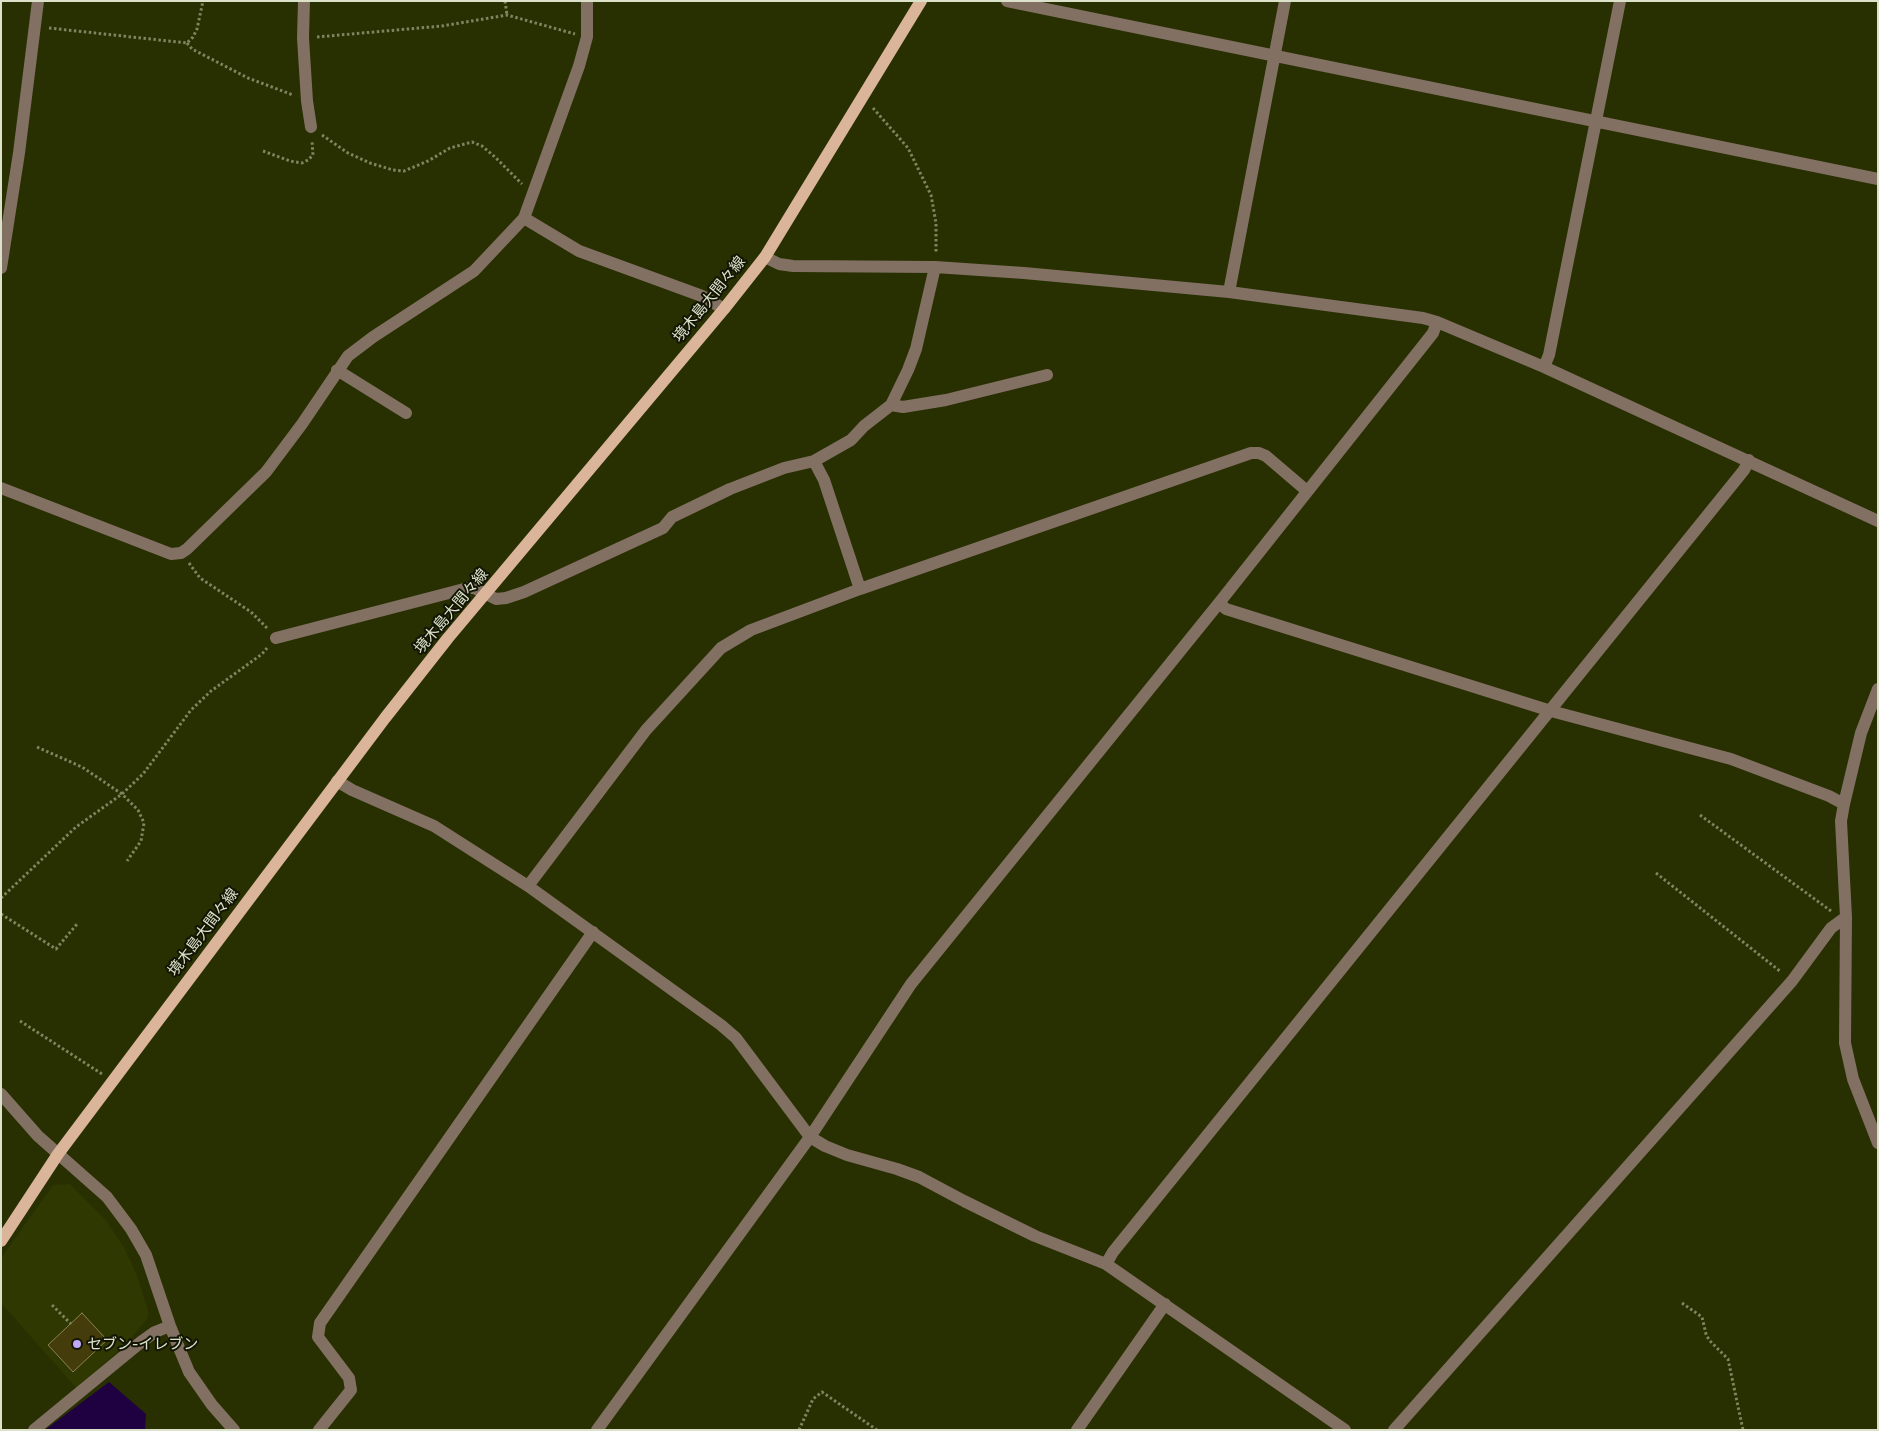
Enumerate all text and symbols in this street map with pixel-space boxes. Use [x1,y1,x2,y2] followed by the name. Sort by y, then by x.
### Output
[669,253,749,345] street label: 境木島大間々線
[410,565,492,657] street label: 境木島大間々線
[164,885,242,979] street label: 境木島大間々線
[87,1335,198,1353] place label: セブン-イレブン
[71,1338,83,1350] marker: セブン-イレブン

